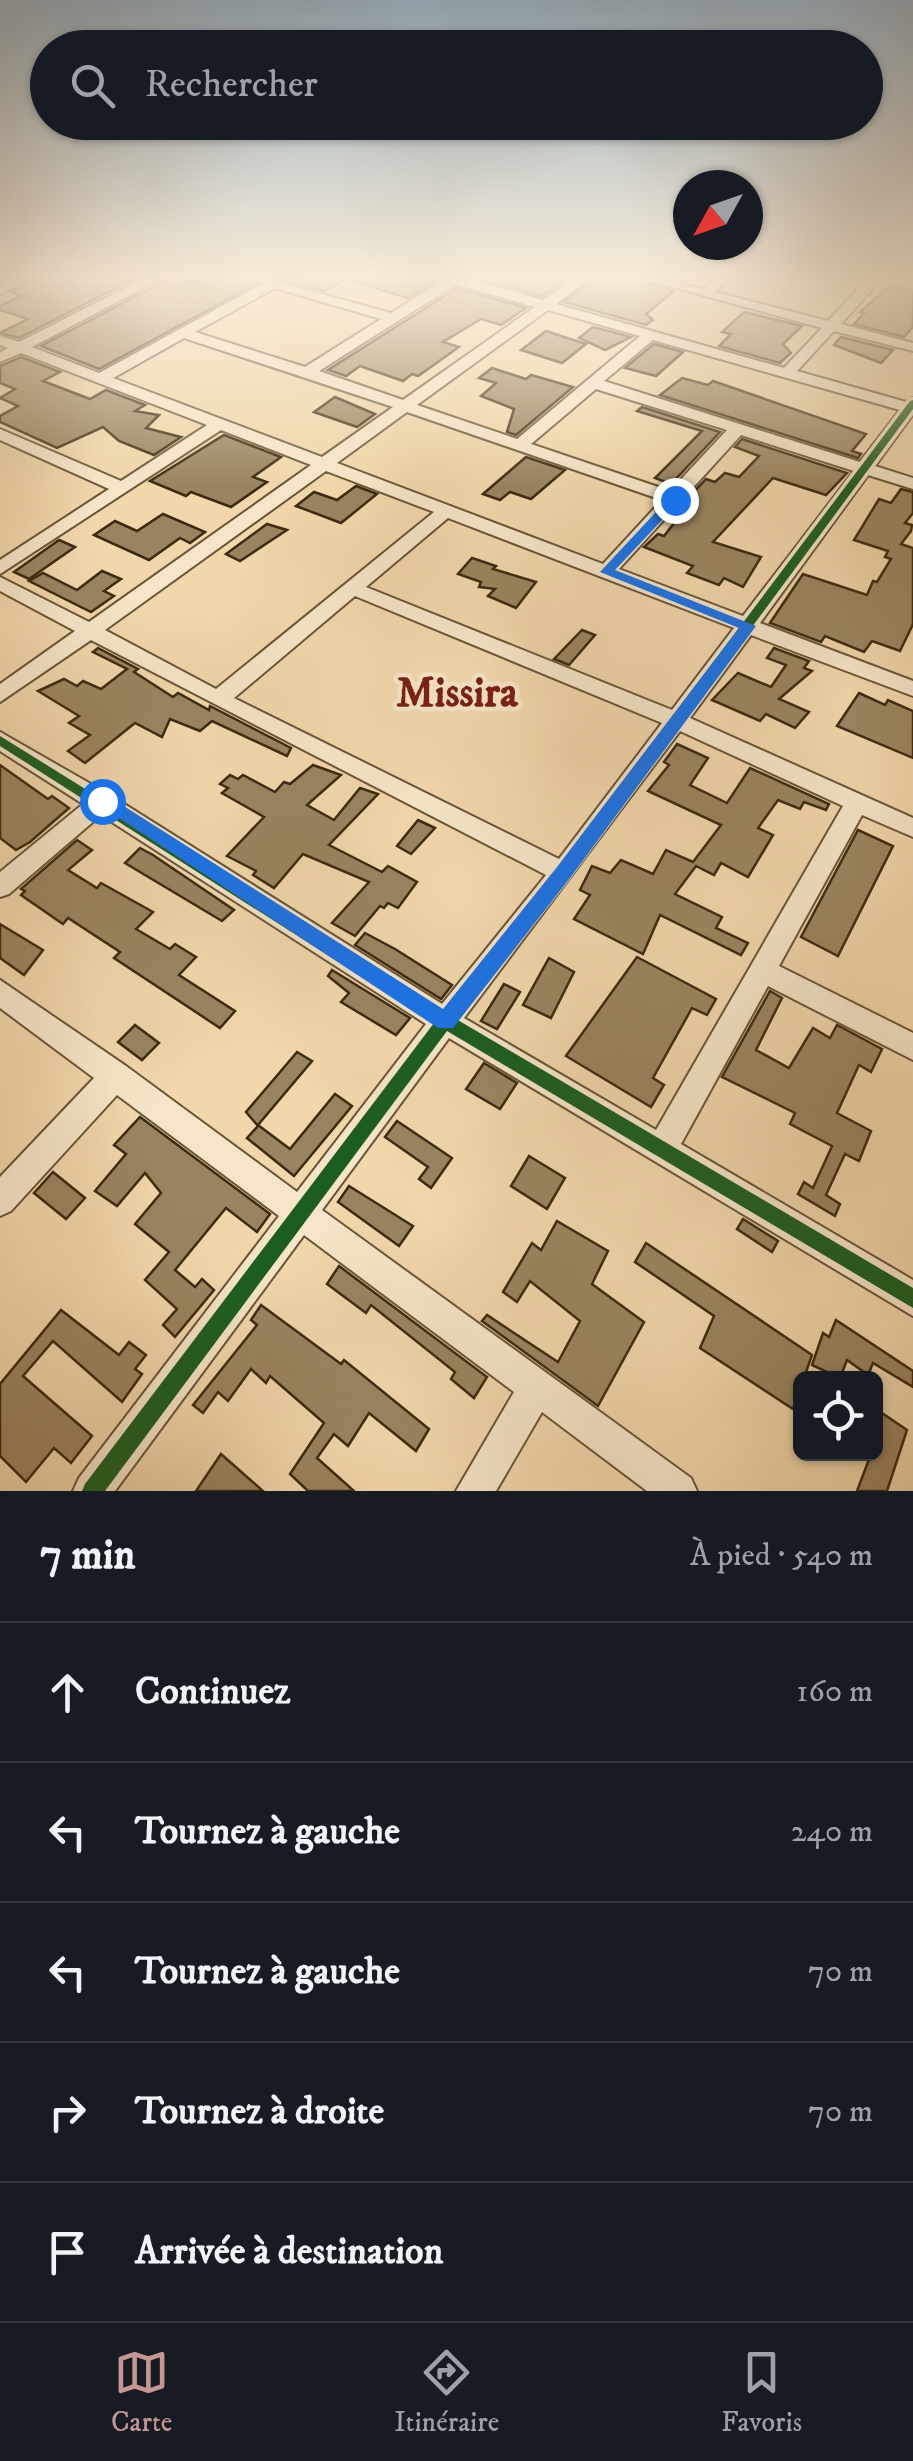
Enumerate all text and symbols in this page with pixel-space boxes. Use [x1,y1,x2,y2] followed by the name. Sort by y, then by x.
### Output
[30,30,883,140] search box
[65,58,120,113] icon: search
[145,61,318,109] text: Rechercher
[673,170,763,260] north arrow
[653,478,699,524] route end
[396,668,519,720] district label: Missira
[80,779,126,825] route start
[793,1371,883,1461] map controls
[793,1371,883,1461] button: locate
[40,1530,135,1582] text: 7 min
[690,1536,873,1576] text: À pied · 540 m
[40,1665,95,1720] icon: ahead
[135,1668,291,1716] text: Continuez
[797,1672,873,1712] text: 160 m
[40,1805,95,1860] icon: left
[135,1808,400,1856] text: Tournez à gauche
[791,1812,873,1852] text: 240 m
[40,1945,95,2000] icon: left
[135,1948,400,1996] text: Tournez à gauche
[808,1952,873,1992] text: 70 m
[40,2085,95,2140] icon: right
[135,2088,384,2136] text: Tournez à droite
[808,2092,873,2132] text: 70 m
[40,2225,95,2280] icon: arrive
[135,2228,443,2276] text: Arrivée à destination
[111,2345,172,2440] tab: Carte
[394,2345,499,2440] tab: Itinéraire
[721,2345,802,2440] tab: Favoris

